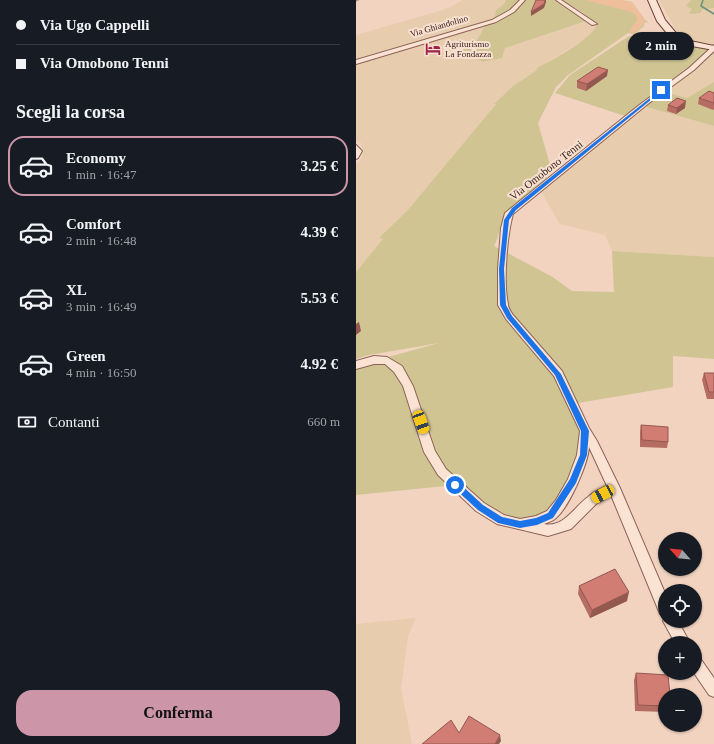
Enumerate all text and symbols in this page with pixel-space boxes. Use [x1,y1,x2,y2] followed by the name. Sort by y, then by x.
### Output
[409,13,470,39] street label: Via Ghiandolino
[40,17,149,33] text: Via Ugo Cappelli
[628,32,694,60] callout: 2 min
[645,38,677,53] text: 2 min
[445,39,491,59] place label: Agriturismo La Fondazza
[424,40,442,58] hotel icon: Agriturismo La Fondazza
[40,55,169,71] text: Via Omobono Tenni
[652,81,670,99] route end
[16,102,125,122] text: Scegli la corsa
[507,138,585,202] street label: Via Omobono Tenni
[18,148,54,184] icon: car
[66,150,126,166] text: Economy
[301,158,338,174] text: 3.25 €
[66,167,136,182] text: 1 min · 16:47
[18,214,54,250] icon: car
[66,216,121,232] text: Comfort
[301,224,338,240] text: 4.39 €
[66,233,136,248] text: 2 min · 16:48
[18,280,54,316] icon: car
[66,282,87,298] text: XL
[301,290,338,306] text: 5.53 €
[66,299,136,314] text: 3 min · 16:49
[18,346,54,382] icon: car
[66,348,106,364] text: Green
[301,356,338,372] text: 4.92 €
[66,365,136,380] text: 4 min · 16:50
[411,409,431,435] car
[16,411,38,433] icon: cash
[48,414,100,430] text: Contanti
[307,414,340,429] text: 660 m
[446,476,464,494] route start
[590,483,616,505] car
[658,532,702,576] north arrow
[658,532,702,732] map controls
[658,584,702,628] button: locate
[658,636,702,680] button: +
[658,688,702,732] button: −
[16,690,340,736] button: Conferma

